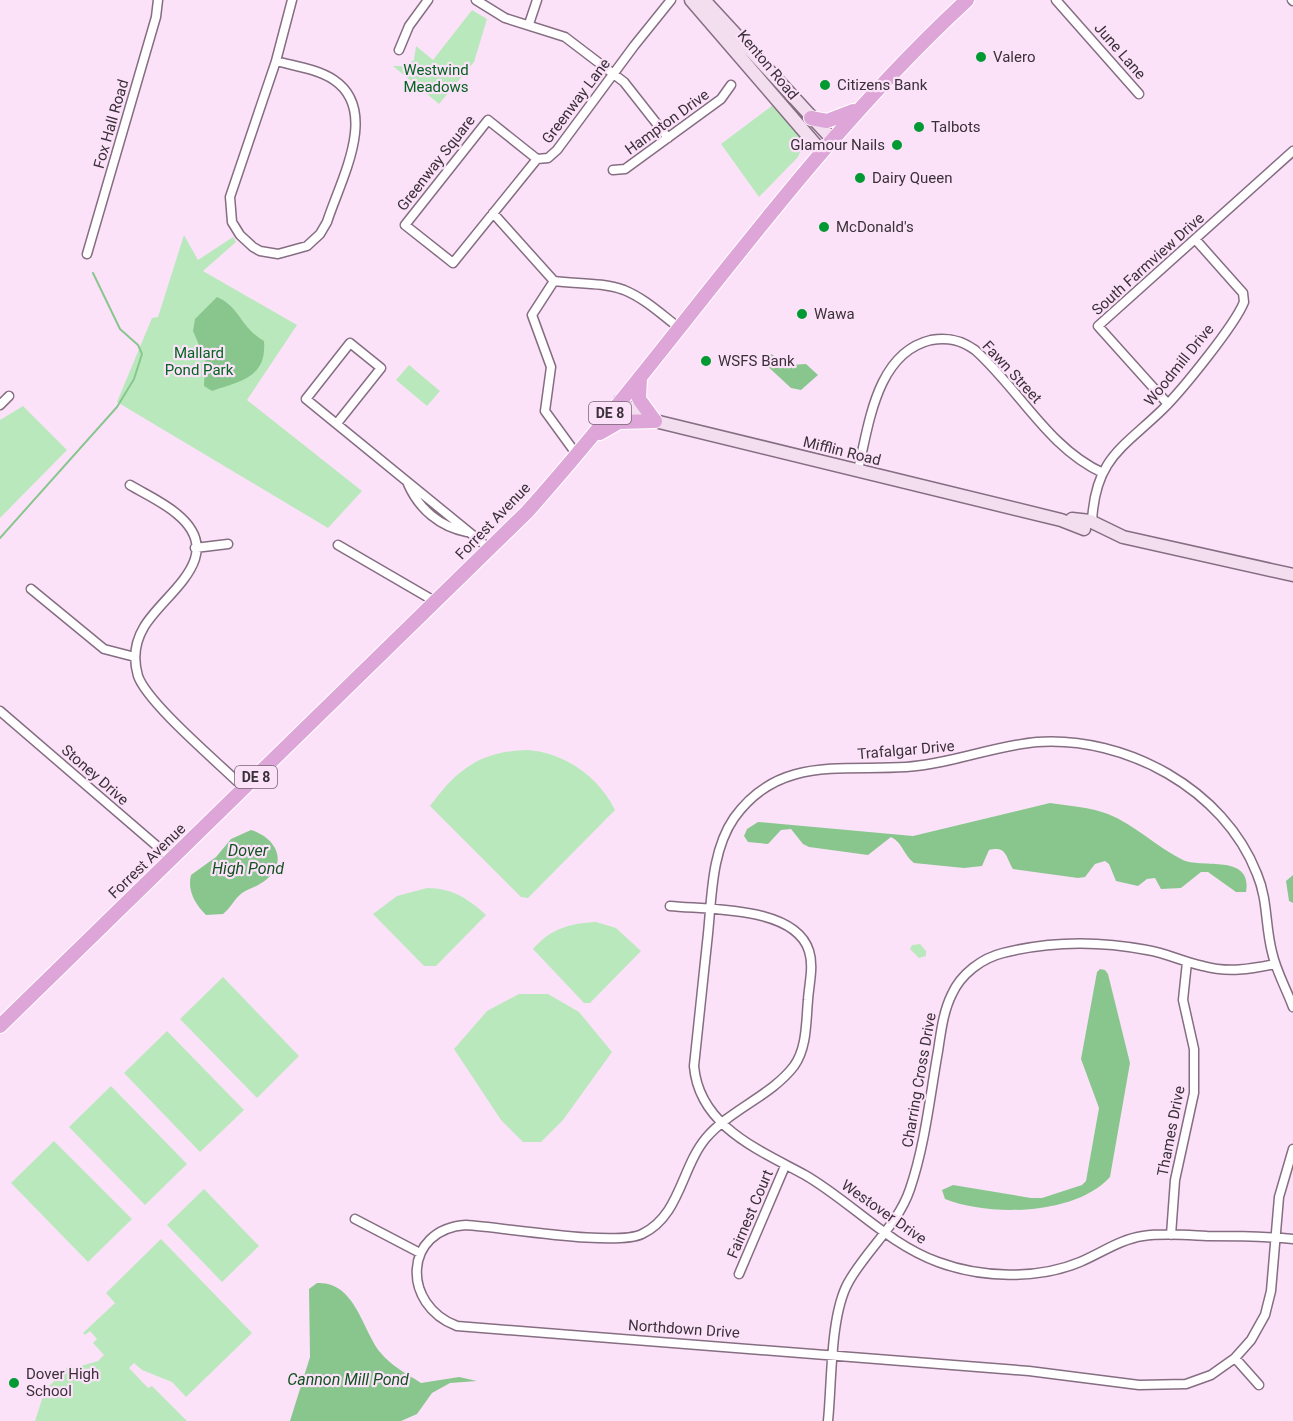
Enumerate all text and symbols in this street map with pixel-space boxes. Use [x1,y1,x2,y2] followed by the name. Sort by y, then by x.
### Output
[1091,19,1149,83] street label: June Lane
[734,27,802,103] street label: Kenton Road
[993,48,1035,66] place label: Valero
[974,50,988,64] marker: Valero
[538,55,614,147] street label: Greenway Lane
[403,61,469,96] park label: Westwind Meadows
[837,76,928,94] place label: Citizens Bank
[90,77,132,171] street label: Fox Hall Road
[818,78,832,92] marker: Citizens Bank
[621,85,713,159] street label: Hampton Drive
[393,112,479,214] street label: Greenway Square
[931,118,981,136] place label: Talbots
[912,120,926,134] marker: Talbots
[790,136,885,154] place label: Glamour Nails
[890,138,904,152] marker: Glamour Nails
[872,169,952,187] place label: Dairy Queen
[853,171,867,185] marker: Dairy Queen
[1088,209,1208,319] street label: South Farmview Drive
[836,218,914,236] place label: McDonald's
[817,220,831,234] marker: McDonald's
[814,305,855,323] place label: Wawa
[795,307,809,321] marker: Wawa
[1140,320,1218,410] street label: Woodmill Drive
[978,337,1046,407] street label: Fawn Street
[165,344,234,379] park label: Mallard Pond Park
[718,352,795,370] place label: WSFS Bank
[699,354,713,368] marker: WSFS Bank
[589,402,631,424] road number: DE 8
[801,433,883,469] street label: Mifflin Road
[452,479,534,563] street label: Forrest Avenue
[857,737,955,763] street label: Trafalgar Drive
[58,741,132,809] street label: Stoney Drive
[235,766,277,788] road number: DE 8
[105,820,189,902] street label: Forrest Avenue
[212,841,284,878] water label: Dover High Pond
[898,1011,940,1149] street label: Charring Cross Drive
[1153,1084,1189,1178] street label: Thames Drive
[723,1167,777,1261] street label: Fairnest Court
[838,1176,930,1248] street label: Westover Drive
[628,1316,740,1342] street label: Northdown Drive
[26,1365,99,1400] place label: Dover High School
[287,1370,409,1389] water label: Cannon Mill Pond
[7,1376,21,1390] marker: Dover High School

